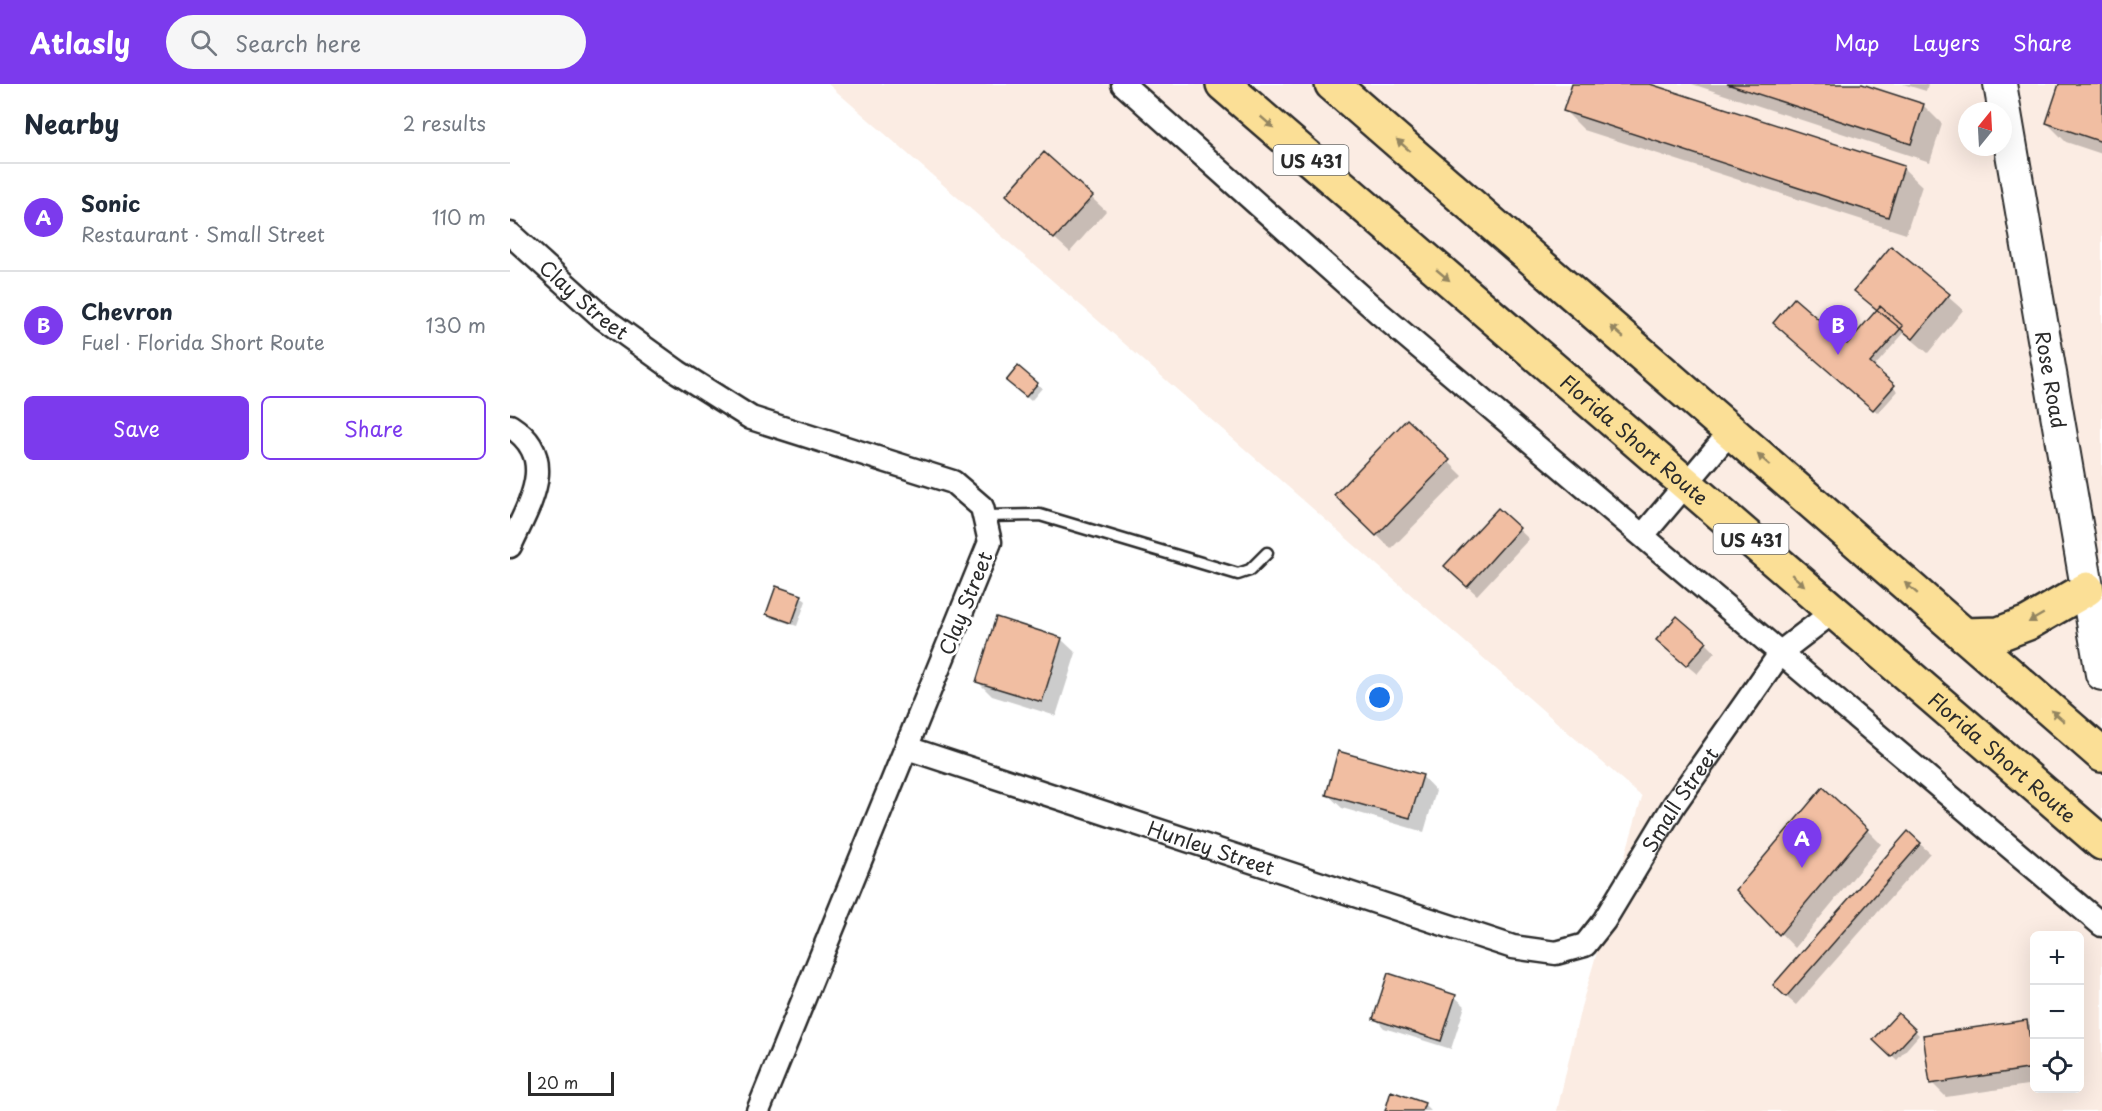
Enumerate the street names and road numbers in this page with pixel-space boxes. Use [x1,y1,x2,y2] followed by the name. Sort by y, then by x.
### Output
[1274,145,1348,175] road number: US 431
[533,252,635,347] street label: Clay Street
[2028,328,2074,431] street label: Rose Road
[1554,367,1716,512] street label: Florida Short Route
[1714,524,1788,554] road number: US 431
[931,547,999,659] street label: Clay Street
[1922,685,2083,830] street label: Florida Short Route
[1634,741,1725,858] street label: Small Street
[1144,813,1279,883] street label: Hunley Street

